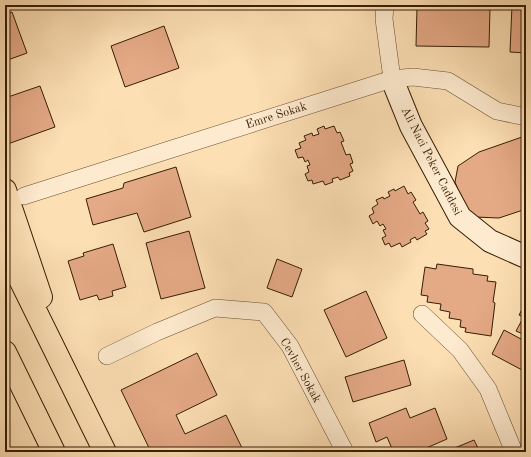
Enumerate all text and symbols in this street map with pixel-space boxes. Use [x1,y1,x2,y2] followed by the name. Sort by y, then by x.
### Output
[244,100,308,131] street label: Emre Sokak
[399,105,464,217] street label: Ali Naci Peker Caddesi
[277,336,323,405] street label: Cevher Sokak

